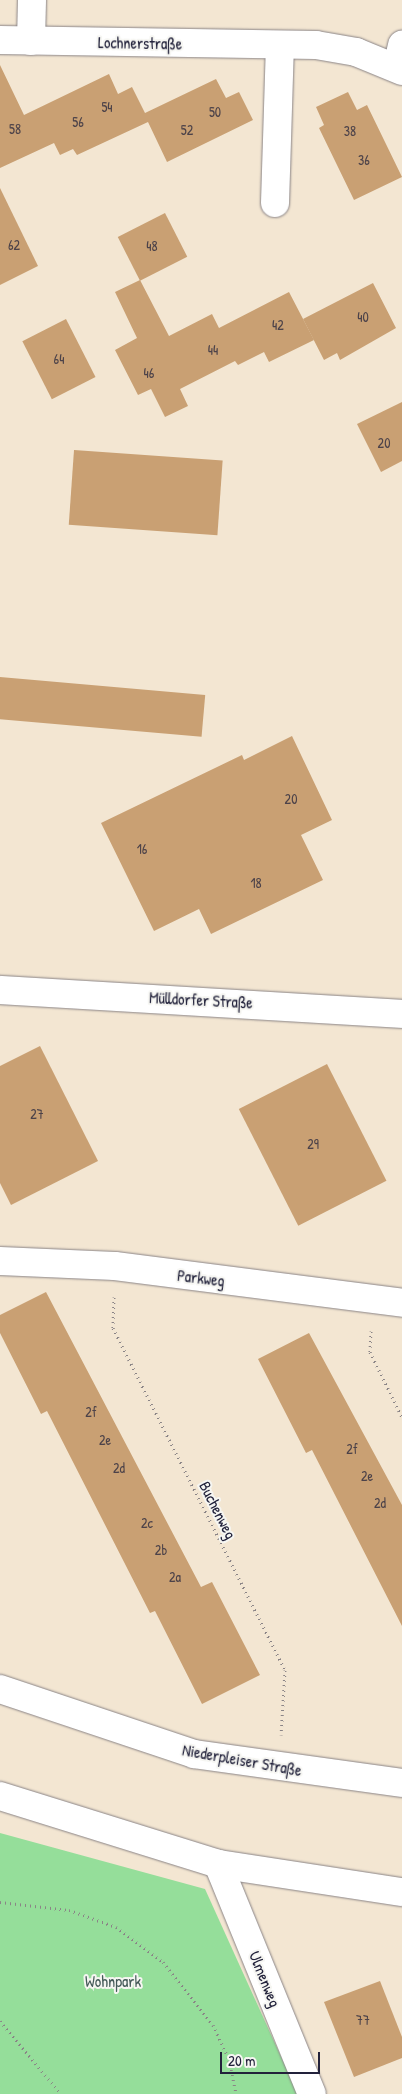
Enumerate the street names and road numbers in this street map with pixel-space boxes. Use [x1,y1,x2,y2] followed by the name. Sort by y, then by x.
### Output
[98,33,182,53] street label: Lochnerstraße
[149,988,253,1012] street label: Mülldorfer Straße
[176,1266,226,1290] street label: Parkweg
[195,1478,241,1542] street label: Buchenweg
[181,1740,303,1780] street label: Niederpleiser Straße
[245,1948,285,2010] street label: Ulmenweg

